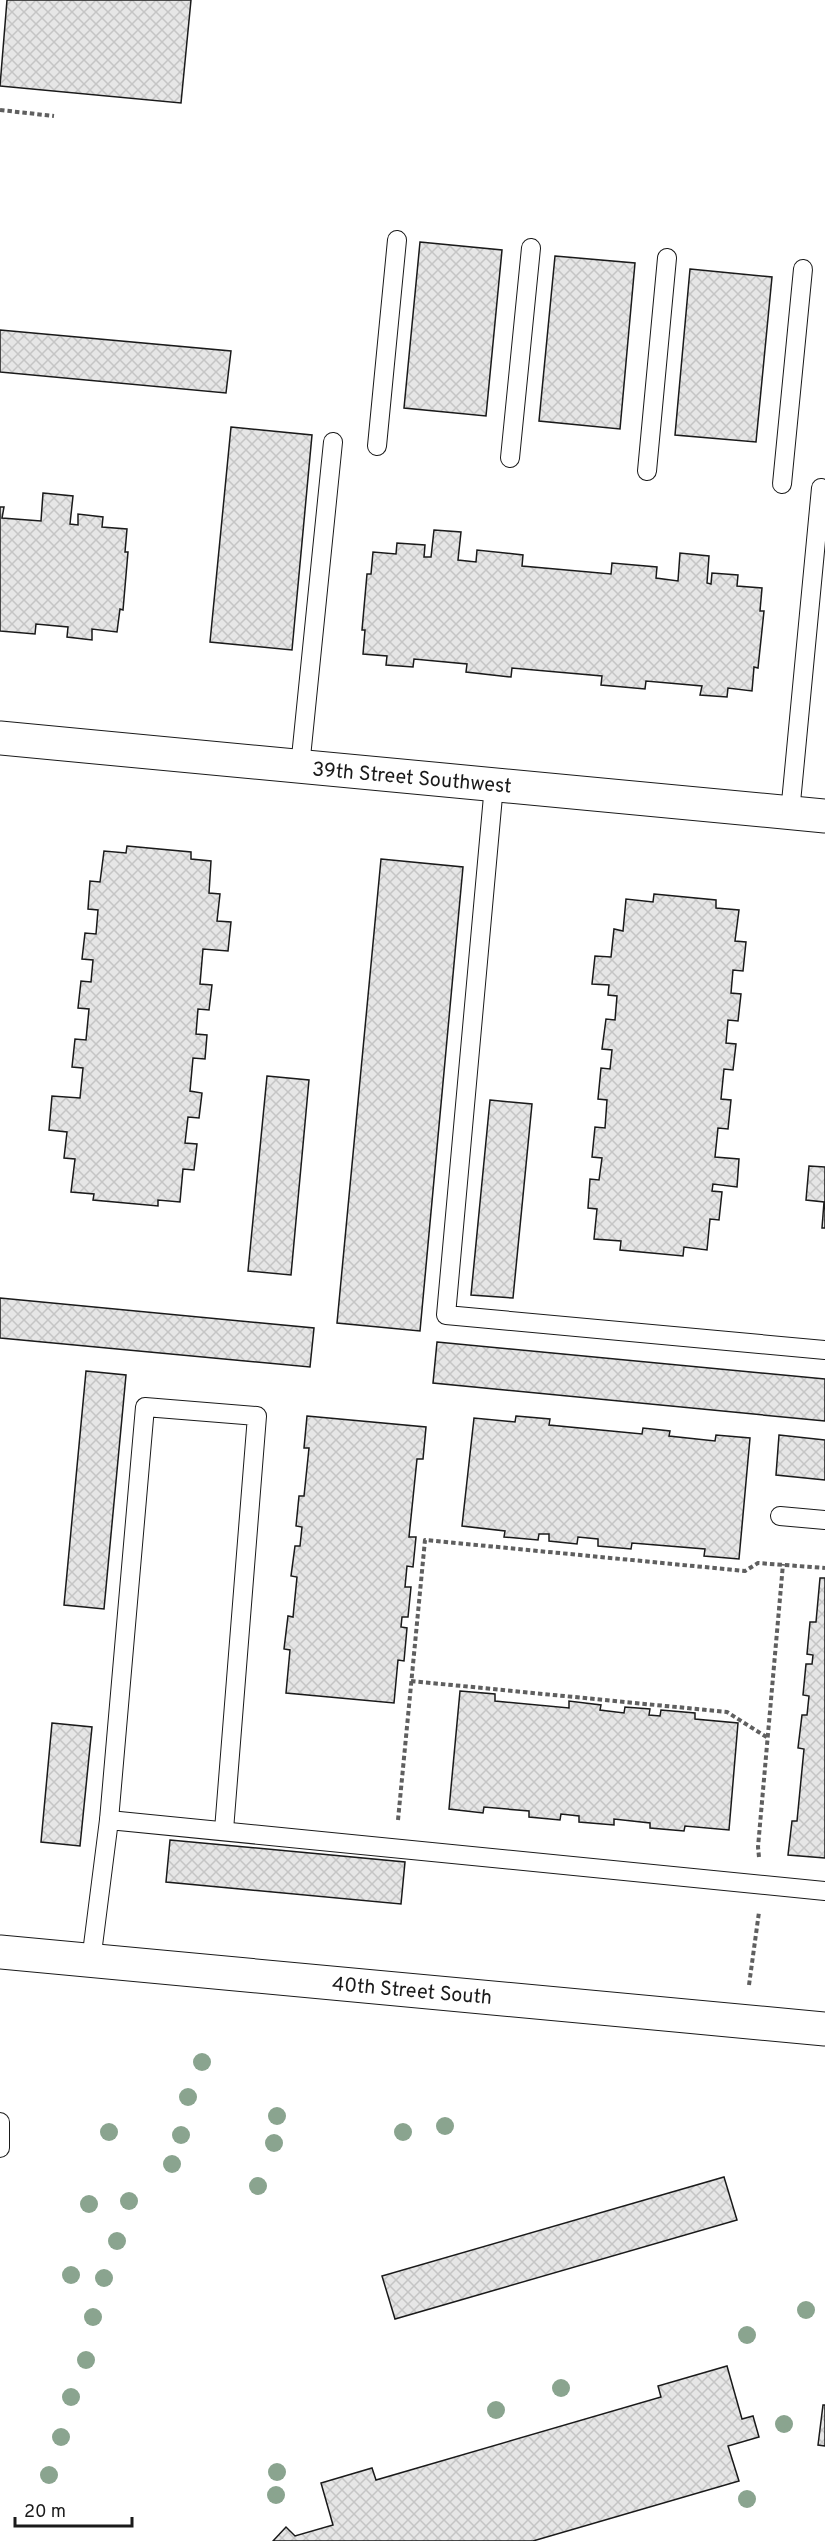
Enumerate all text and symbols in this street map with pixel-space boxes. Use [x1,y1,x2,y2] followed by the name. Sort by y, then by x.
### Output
[311,757,513,801] street label: 39th Street Southwest
[331,1972,493,2012] street label: 40th Street South
[15,2490,132,2528] scale bar
[24,2501,66,2524] text: 20 m

